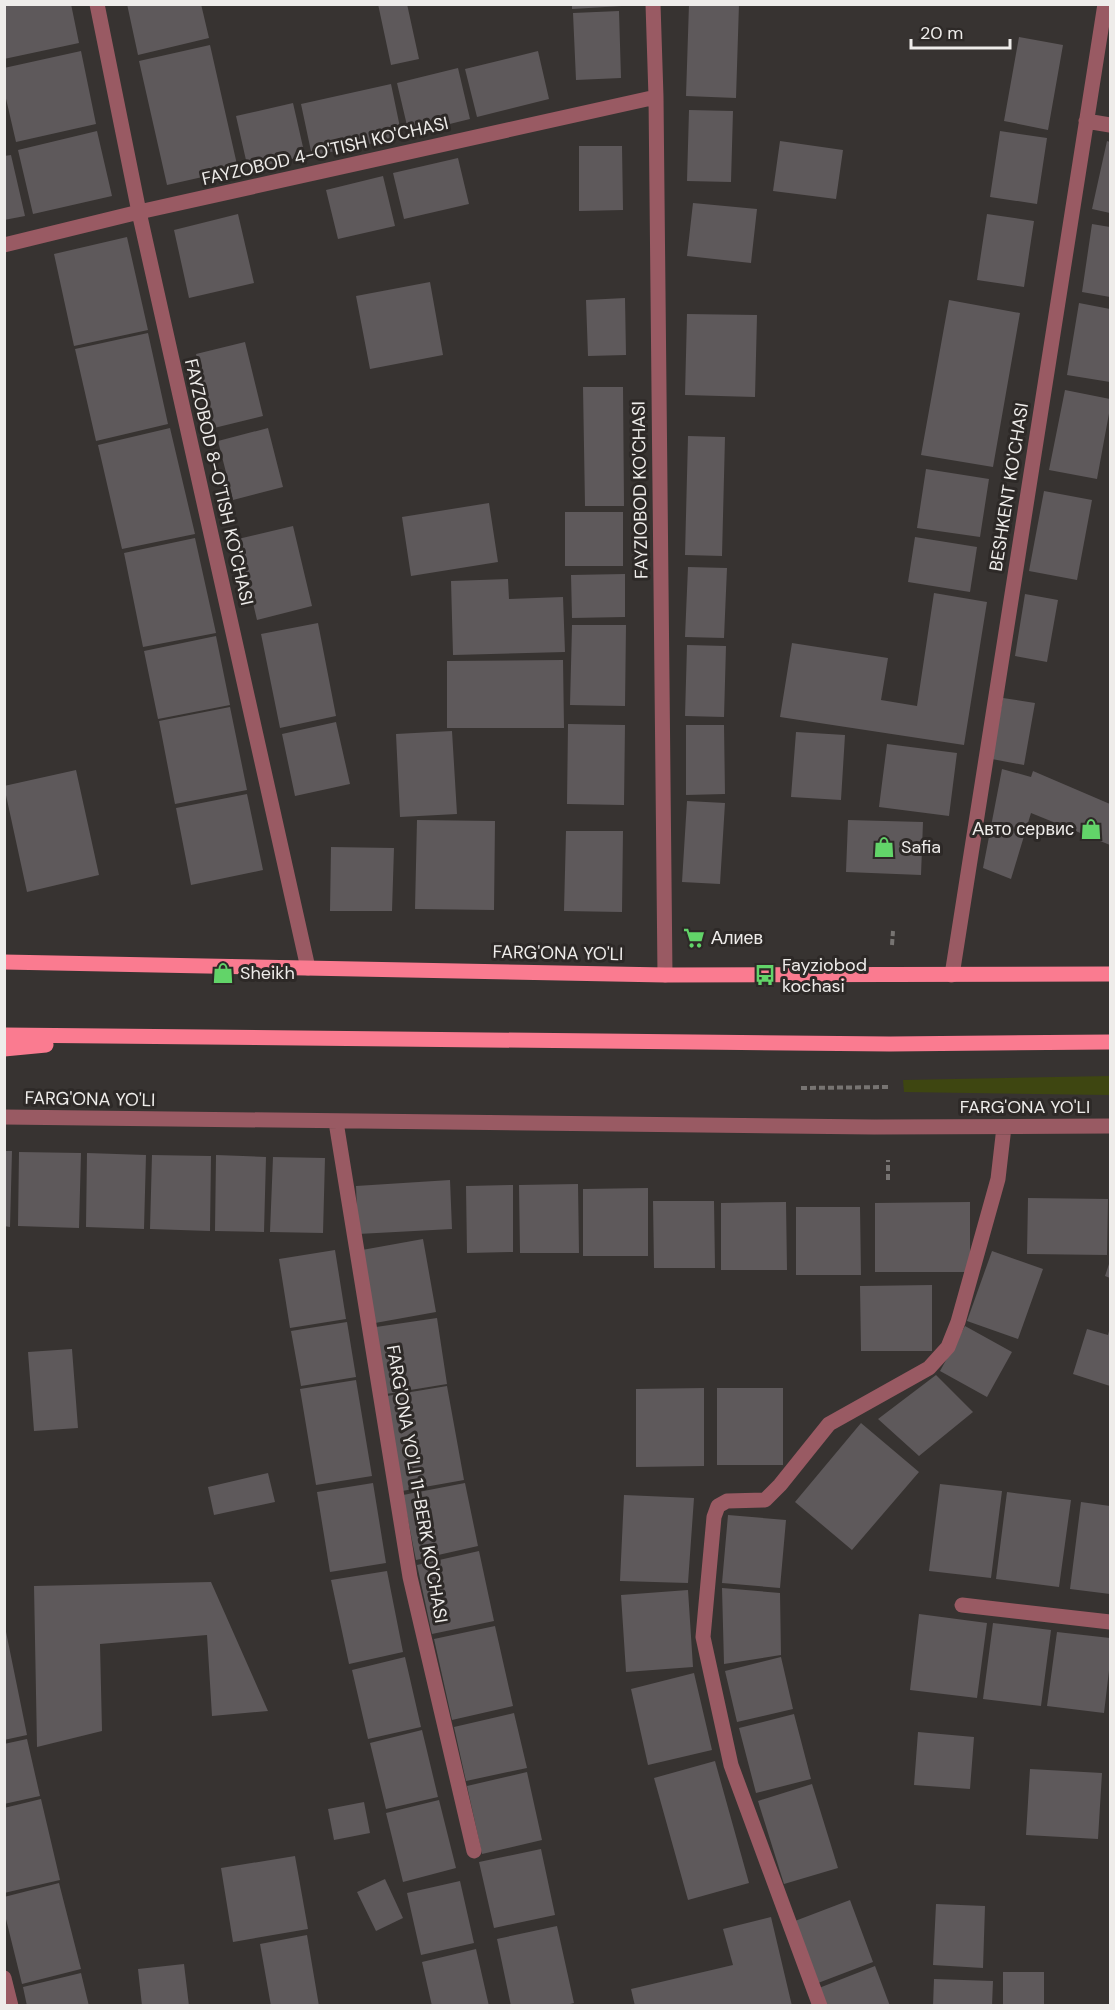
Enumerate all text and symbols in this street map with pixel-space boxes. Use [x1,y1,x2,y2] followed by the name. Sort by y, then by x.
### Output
[911,12,1010,50] scale bar
[920,21,963,45] text: 20 m
[199,111,451,191] street label: FAYZOBOD 4-O'TISH KO'CHASI
[179,356,259,608] street label: FAYZOBOD 8-O'TISH KO'CHASI
[626,401,654,579] street label: FAYZIOBOD KO'CHASI
[984,401,1034,573] street label: BESHKENT KO'CHASI
[972,817,1074,841] place label: Авто сервис
[1079,817,1103,841] shop icon: Авто сервис
[872,835,896,859] shop icon: Safia
[901,835,941,859] place label: Safia
[682,926,706,950] supermarket icon: Алиев
[711,926,763,950] place label: Алиев
[492,940,624,966] street label: FARG'ONA YO'LI
[782,953,867,998] place label: Fayziobod kochasi
[211,961,235,985] shop icon: Sheikh
[240,961,295,985] place label: Sheikh
[753,963,777,987] bus stop icon: Fayziobod kochasi
[24,1086,156,1112] street label: FARG'ONA YO'LI
[960,1095,1090,1119] street label: FARG'ONA YO'LI
[381,1343,453,1625] street label: FARG'ONA YO'LI 11-BERK KO'CHASI

